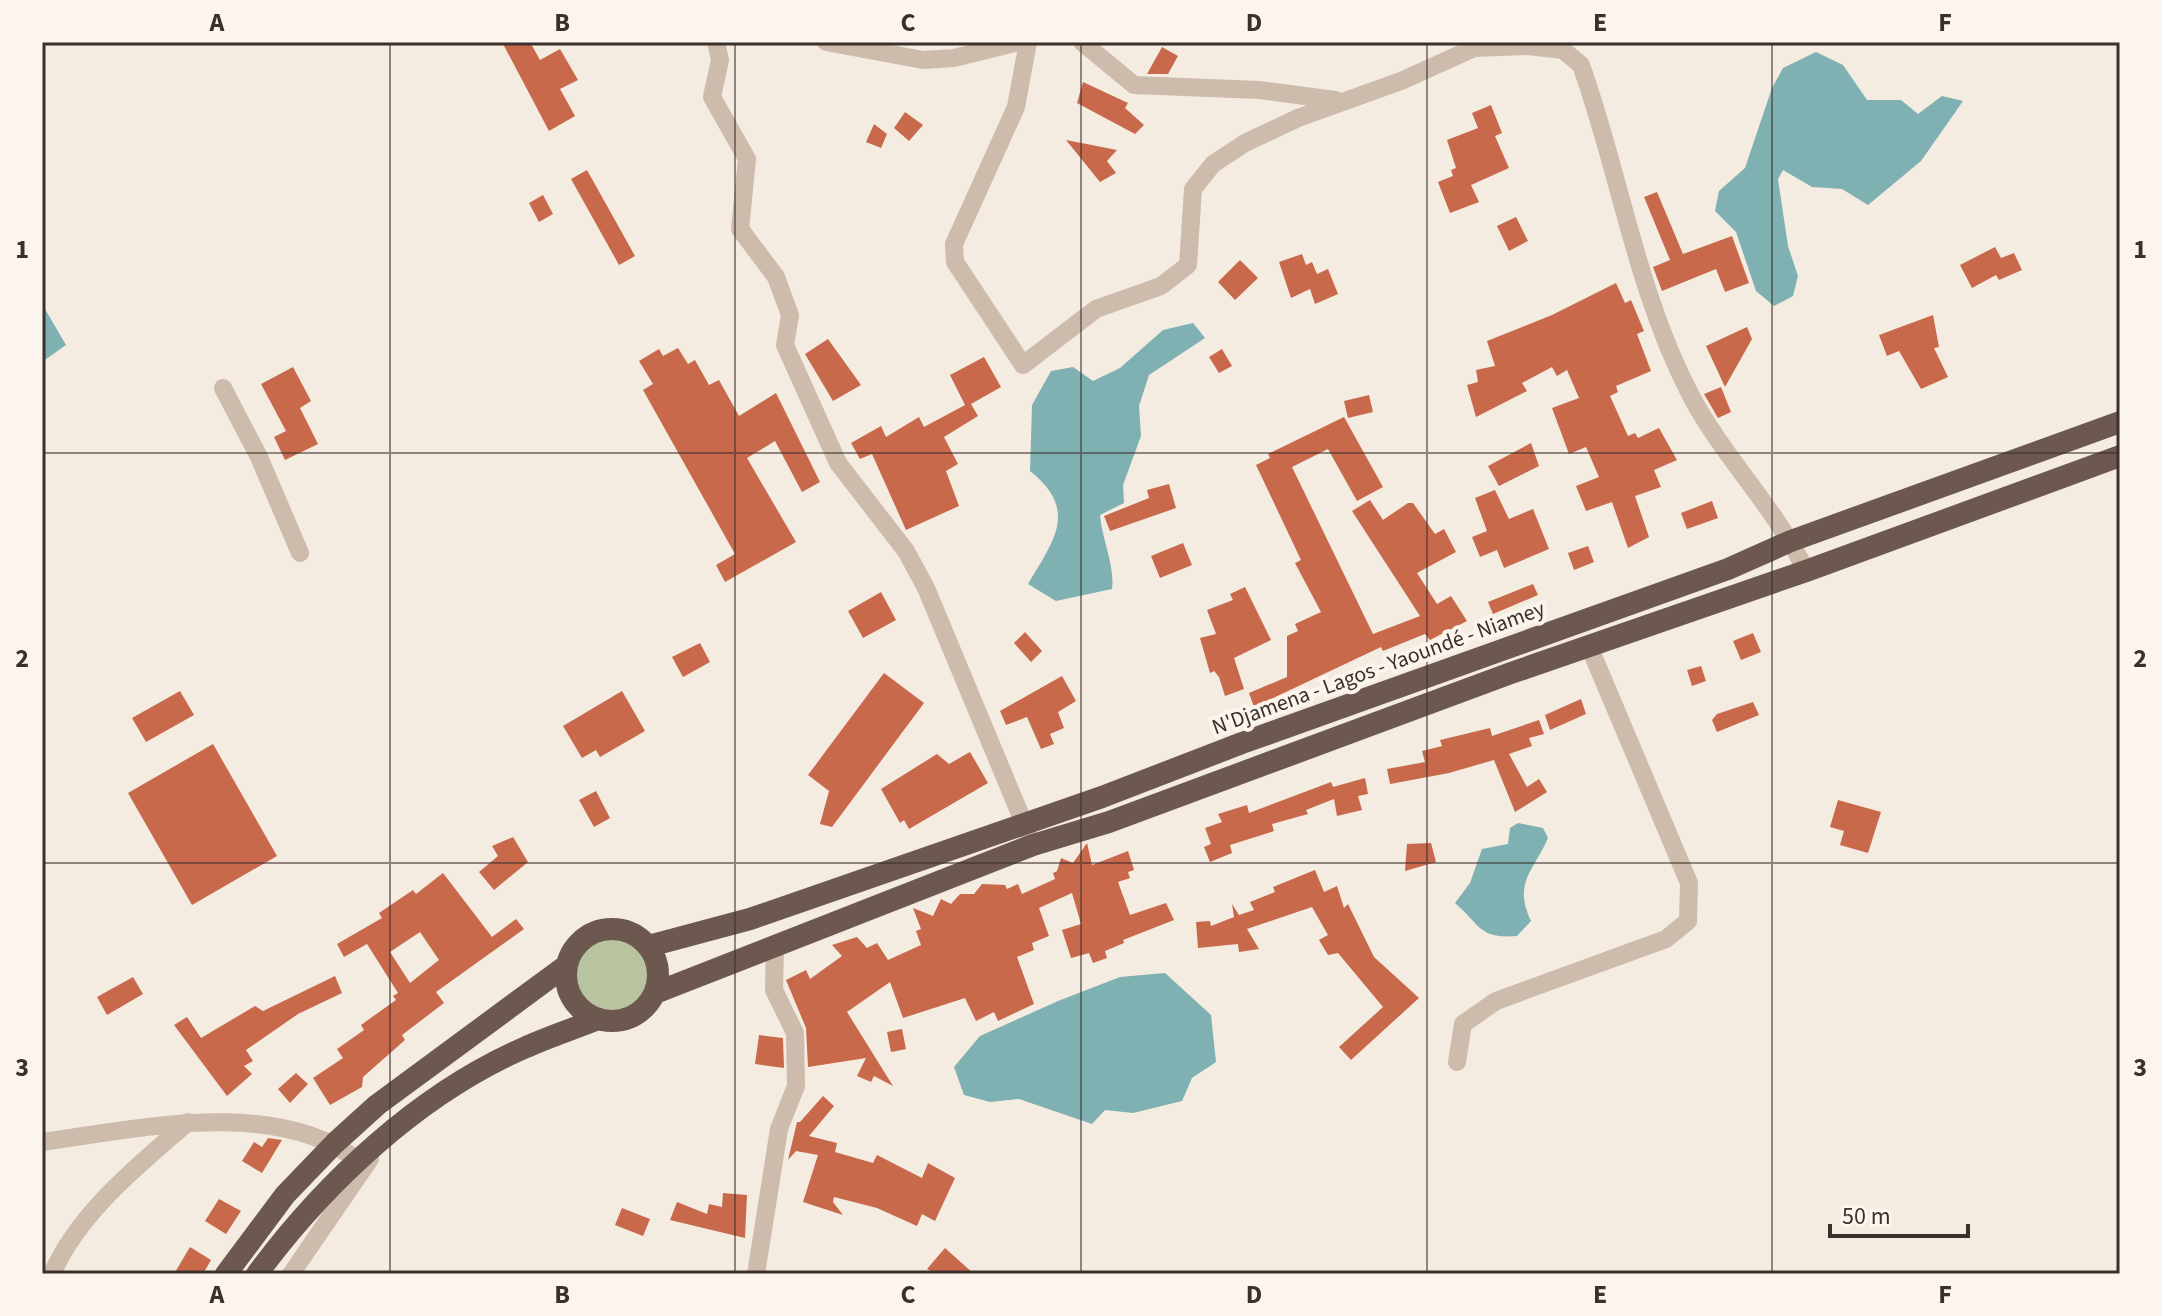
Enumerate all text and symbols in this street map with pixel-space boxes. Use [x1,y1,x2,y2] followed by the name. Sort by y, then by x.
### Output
[209,4,226,41] text: A
[554,4,570,41] text: B
[900,4,916,41] text: C
[1246,4,1262,41] text: D
[1593,4,1607,41] text: E
[1938,4,1952,41] text: F
[15,231,29,268] text: 1
[2133,231,2147,268] text: 1
[1207,592,1550,743] street label: N'Djamena - Lagos - Yaoundé - Niamey
[15,640,29,677] text: 2
[2133,640,2147,677] text: 2
[15,1049,29,1086] text: 3
[2133,1049,2147,1086] text: 3
[1830,1188,1968,1238] scale bar
[1842,1199,1891,1234] text: 50 m
[209,1276,226,1313] text: A
[554,1276,570,1313] text: B
[900,1276,916,1313] text: C
[1246,1276,1262,1313] text: D
[1593,1276,1607,1313] text: E
[1938,1276,1952,1313] text: F

